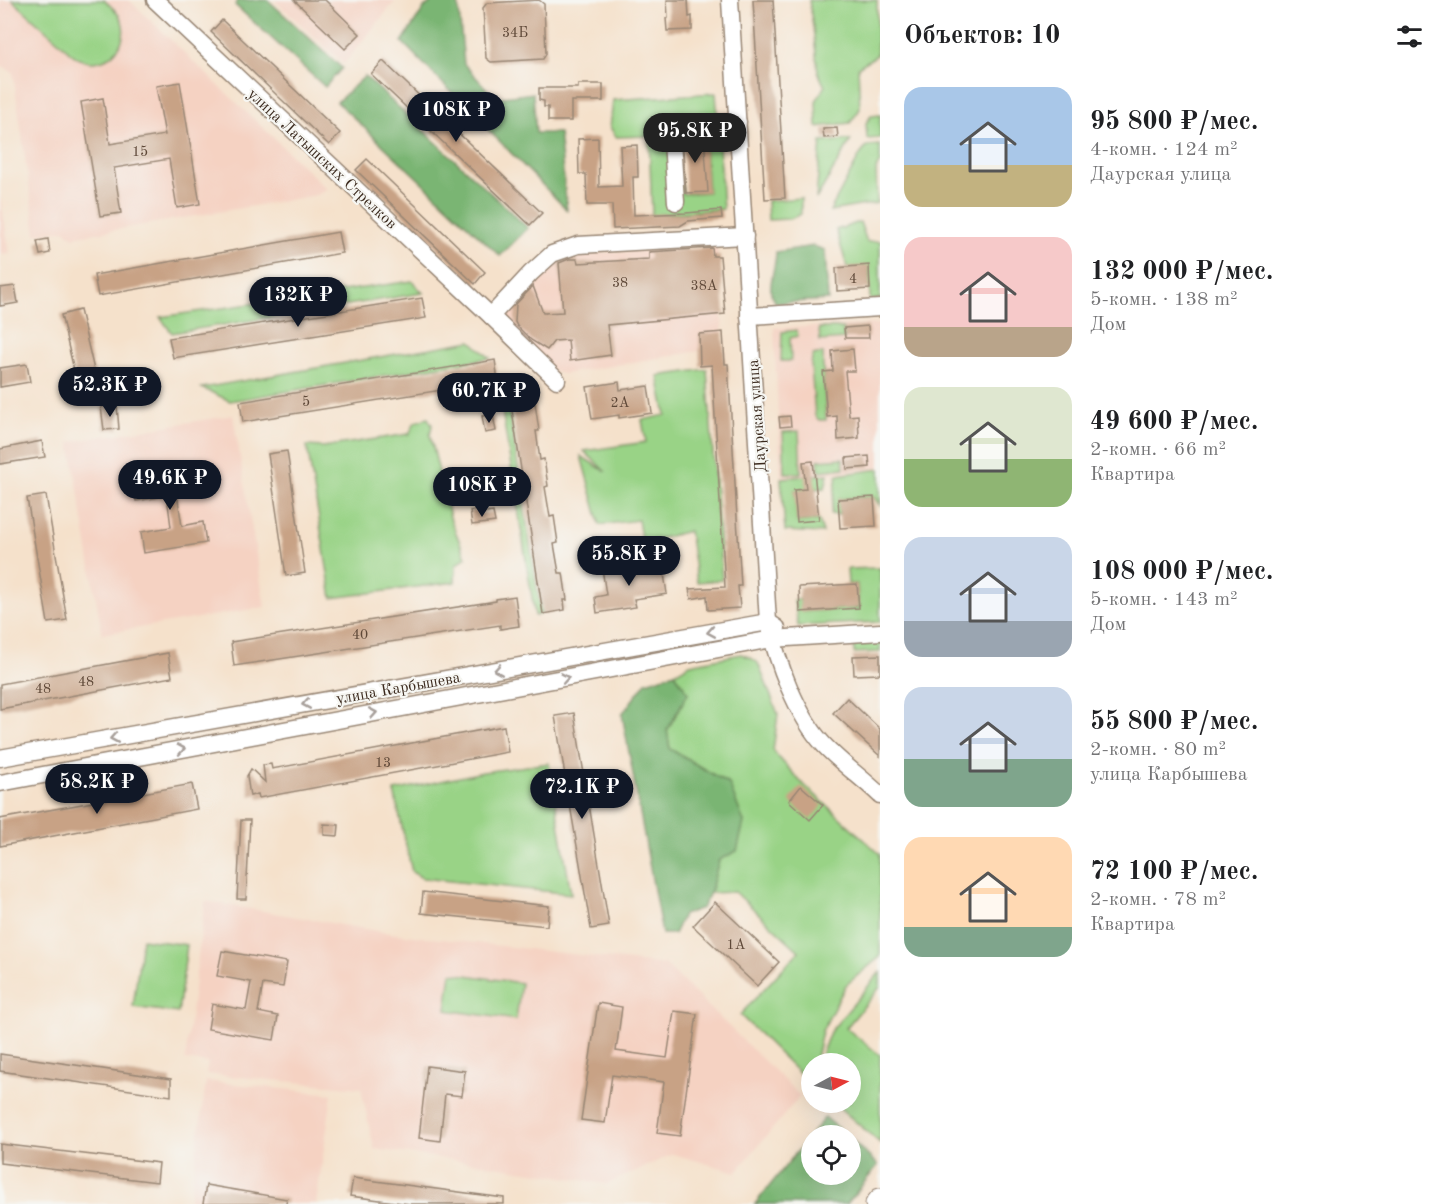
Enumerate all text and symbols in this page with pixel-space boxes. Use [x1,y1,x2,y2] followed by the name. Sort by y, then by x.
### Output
[1393,20,1426,53] icon: filters
[904,23,1060,49] text: Объектов: 10
[502,26,528,40] house number: 34Б
[244,86,399,233] street label: улица Латышских Стрелков
[407,92,505,143] pin: 108K ₽
[421,101,491,121] text: 108K ₽
[1090,109,1258,135] text: 95 800 ₽/мес.
[952,111,1024,183] icon: home
[640,113,750,164] pin: 95.8K ₽
[657,122,733,142] text: 95.8K ₽
[1090,140,1238,160] text: 4-комн. · 124 m²
[132,145,148,159] house number: 15
[1090,165,1231,185] text: Даурская улица
[1090,259,1273,285] text: 132 000 ₽/мес.
[952,261,1024,333] icon: home
[849,272,857,286] house number: 4
[612,276,628,290] house number: 38
[249,277,347,328] pin: 132K ₽
[691,279,718,293] house number: 38А
[263,286,333,306] text: 132K ₽
[1090,290,1238,310] text: 5-комн. · 138 m²
[1090,315,1126,335] text: Дом
[746,359,770,473] street label: Даурская улица
[55,367,165,418] pin: 52.3K ₽
[434,373,544,424] pin: 60.7K ₽
[72,376,148,396] text: 52.3K ₽
[451,382,527,402] text: 60.7K ₽
[302,395,310,409] house number: 5
[611,396,630,410] house number: 2А
[1090,409,1258,435] text: 49 600 ₽/мес.
[952,411,1024,483] icon: home
[1090,440,1226,460] text: 2-комн. · 66 m²
[115,460,225,511] pin: 49.6K ₽
[1090,465,1175,485] text: Квартира
[433,467,531,518] pin: 108K ₽
[132,469,208,489] text: 49.6K ₽
[447,476,517,496] text: 108K ₽
[574,536,684,587] pin: 55.8K ₽
[591,545,667,565] text: 55.8K ₽
[1090,559,1273,585] text: 108 000 ₽/мес.
[952,561,1024,633] icon: home
[1090,590,1238,610] text: 5-комн. · 143 m²
[1090,615,1126,635] text: Дом
[706,625,716,638] one-way arrow
[352,628,368,642] house number: 40
[493,663,502,675] one-way arrow
[335,670,462,708] street label: улица Карбышева
[560,672,570,685] one-way arrow
[78,675,94,689] house number: 48
[35,682,51,696] house number: 48
[301,697,311,710] one-way arrow
[368,707,378,720] one-way arrow
[1090,709,1258,735] text: 55 800 ₽/мес.
[952,711,1024,783] icon: home
[109,731,119,744] one-way arrow
[1090,740,1226,760] text: 2-комн. · 80 m²
[176,743,186,756] one-way arrow
[375,756,391,770] house number: 13
[42,764,152,815] pin: 58.2K ₽
[1090,765,1248,785] text: улица Карбышева
[527,769,637,820] pin: 72.1K ₽
[59,773,135,793] text: 58.2K ₽
[544,778,620,798] text: 72.1K ₽
[1090,859,1258,885] text: 72 100 ₽/мес.
[952,861,1024,933] icon: home
[1090,890,1226,910] text: 2-комн. · 78 m²
[1090,915,1175,935] text: Квартира
[727,938,746,952] house number: 1А
[801,1053,861,1113] north arrow
[801,1053,861,1185] map controls
[801,1125,861,1185] button: locate

